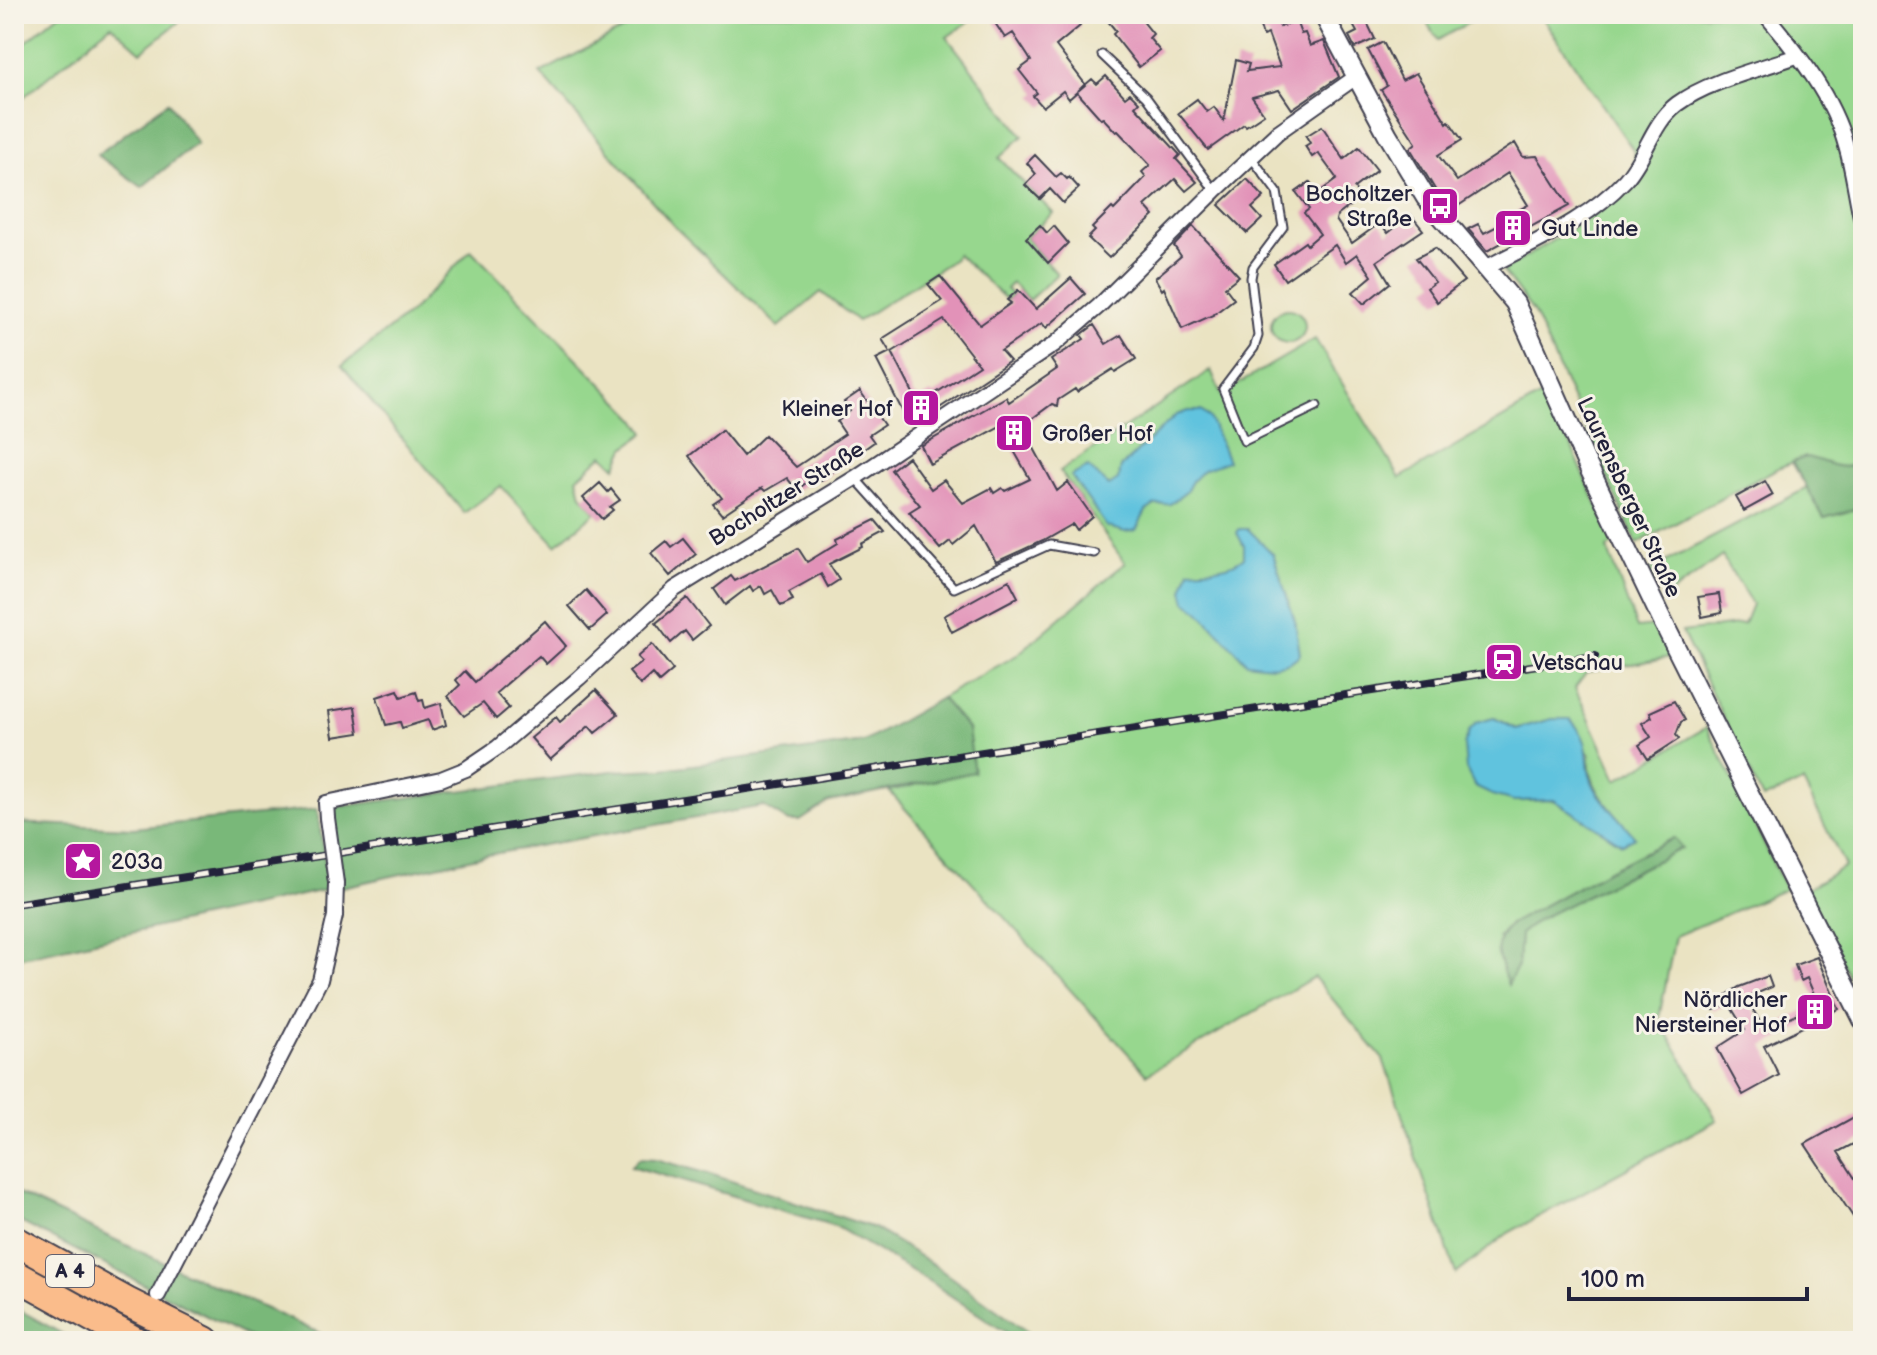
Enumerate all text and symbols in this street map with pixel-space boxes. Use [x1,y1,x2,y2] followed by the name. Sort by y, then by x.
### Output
[1305,181,1413,233] place label: Bocholtzer Straße
[1419,185,1461,227] bus stop icon: Bocholtzer Straße
[1492,207,1534,249] building icon: Gut Linde
[1541,216,1638,243] place label: Gut Linde
[900,387,942,429] building icon: Kleiner Hof
[1570,393,1687,602] street label: Laurensberger Straße
[781,396,893,423] place label: Kleiner Hof
[993,412,1035,454] building icon: Großer Hof
[1042,421,1153,448] place label: Großer Hof
[704,436,869,553] street label: Bocholtzer Straße
[1483,641,1525,683] station icon: Vetschau
[1532,650,1623,677] place label: Vetschau
[62,840,104,882] place icon: 203a
[111,849,163,876] place label: 203a
[1635,987,1788,1039] place label: Nördlicher Niersteiner Hof
[1794,991,1836,1033] building icon: Nördlicher Niersteiner Hof
[1569,1251,1807,1301] scale bar
[46,1255,94,1287] road number: A 4
[1581,1265,1645,1294] text: 100 m

